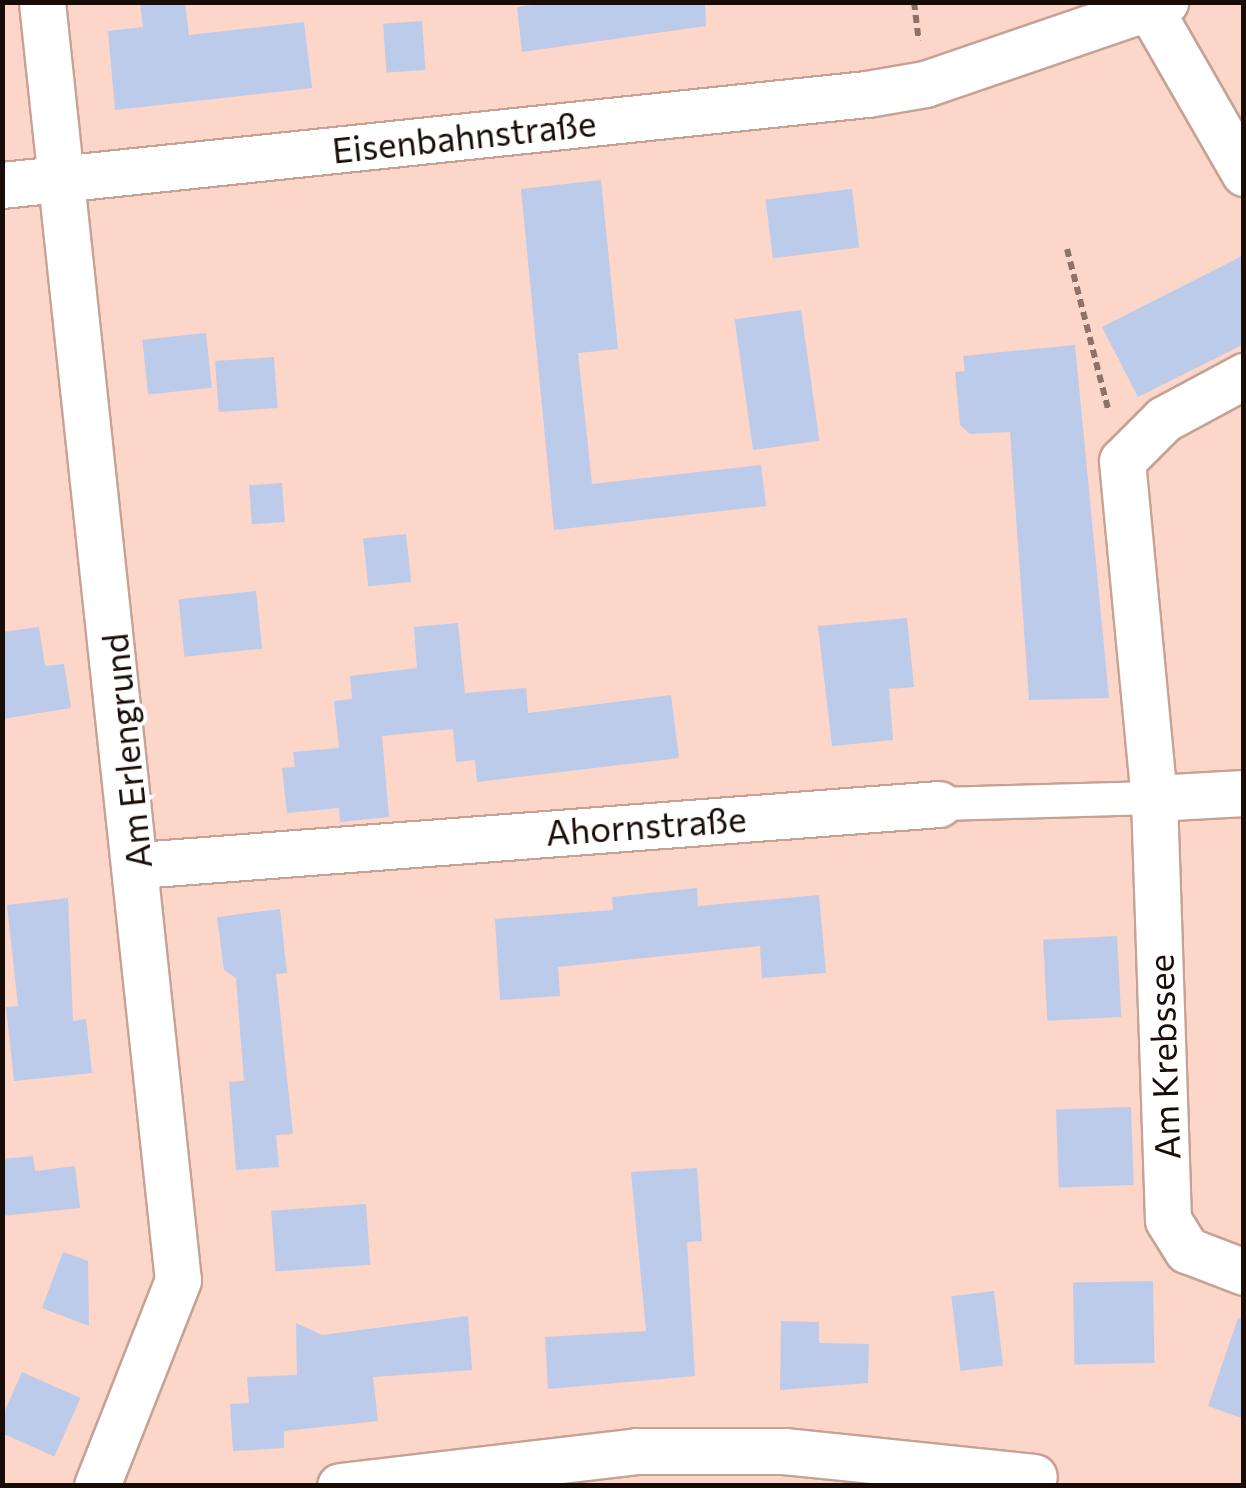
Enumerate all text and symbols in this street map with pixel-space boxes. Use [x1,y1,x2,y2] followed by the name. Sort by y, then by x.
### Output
[330,101,598,171] street label: Eisenbahnstraße
[93,631,159,871] street label: Am Erlengrund
[544,797,748,853] street label: Ahornstraße
[1138,953,1188,1161] street label: Am Krebssee

